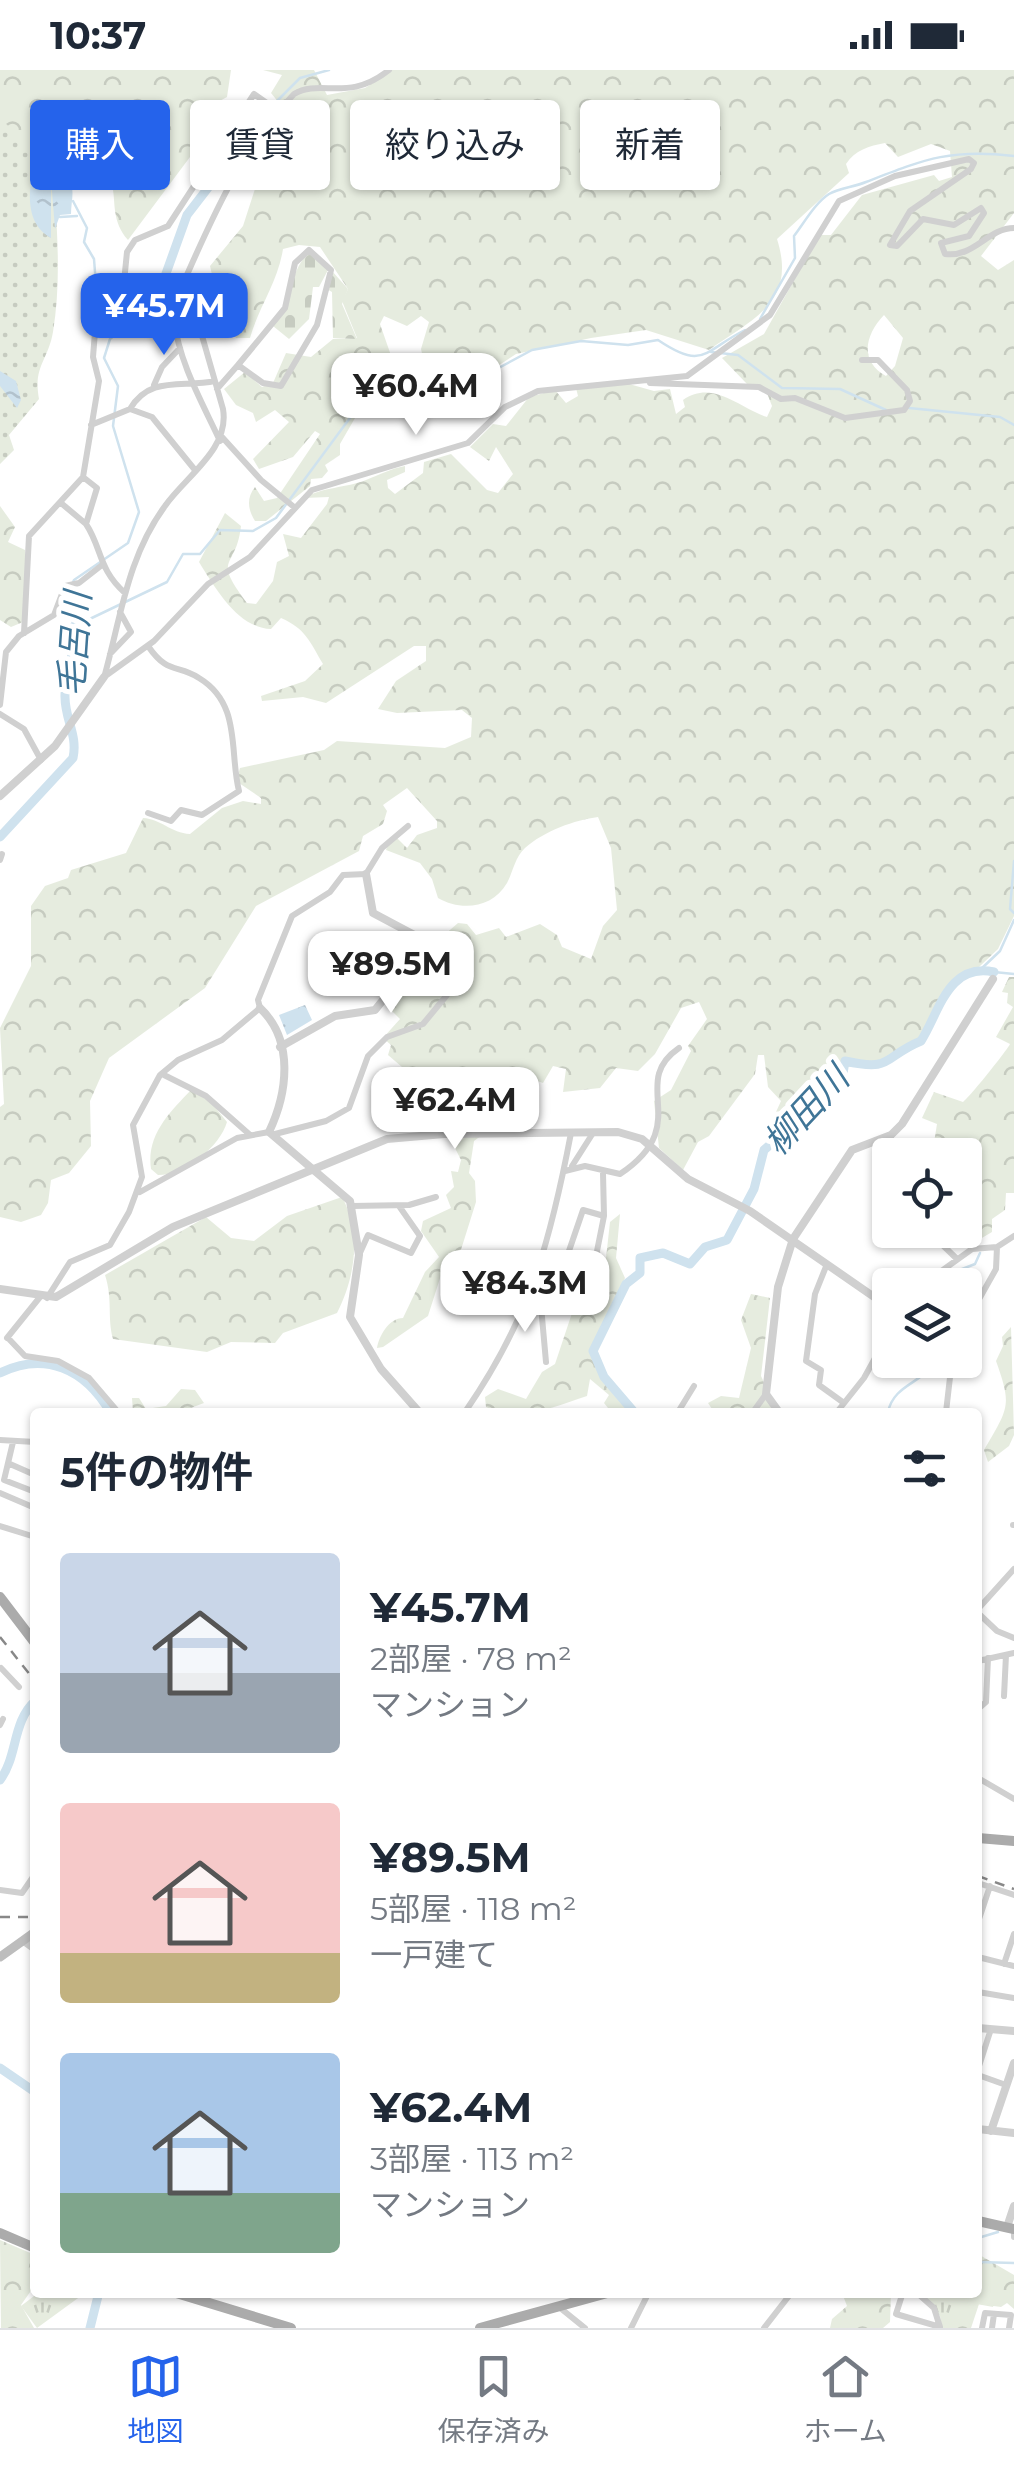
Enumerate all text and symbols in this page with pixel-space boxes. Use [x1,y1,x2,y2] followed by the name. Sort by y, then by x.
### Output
[50,12,146,59] text: 10:37
[30,100,170,190] chip: 購入
[190,100,330,190] chip: 賃貸
[350,100,560,190] chip: 絞り込み
[580,100,720,190] chip: 新着
[83,273,245,358] pin: ¥45.7M
[103,286,225,325] text: ¥45.7M
[335,353,497,438] pin: ¥60.4M
[353,366,479,405] text: ¥60.4M
[49,586,99,698] water label: 毛呂川
[310,931,472,1016] pin: ¥89.5M
[330,944,452,983] text: ¥89.5M
[754,1054,860,1163] water label: 柳田川
[374,1067,536,1152] pin: ¥62.4M
[393,1080,517,1119] text: ¥62.4M
[872,1138,982,1378] map controls
[872,1138,982,1248] button: locate
[444,1250,606,1335] pin: ¥84.3M
[462,1263,588,1302] text: ¥84.3M
[872,1268,982,1378] button: layers
[897,1441,952,1496] icon: filters
[60,1446,253,1498] text: 5件の物件
[370,1581,531,1633] text: ¥45.7M
[140,1593,260,1713] icon: home
[370,1639,572,1678] text: 2部屋 · 78 m²
[370,1685,530,1724] text: マンション
[370,1831,531,1883] text: ¥89.5M
[140,1843,260,1963] icon: home
[370,1889,577,1928] text: 5部屋 · 118 m²
[370,1935,498,1974] text: 一戸建て
[370,2081,532,2133] text: ¥62.4M
[140,2093,260,2213] icon: home
[370,2139,574,2178] text: 3部屋 · 113 m²
[370,2185,530,2224] text: マンション
[127,2349,183,2449] tab: 地図
[437,2349,549,2449] tab: 保存済み
[804,2349,887,2449] tab: ホーム

